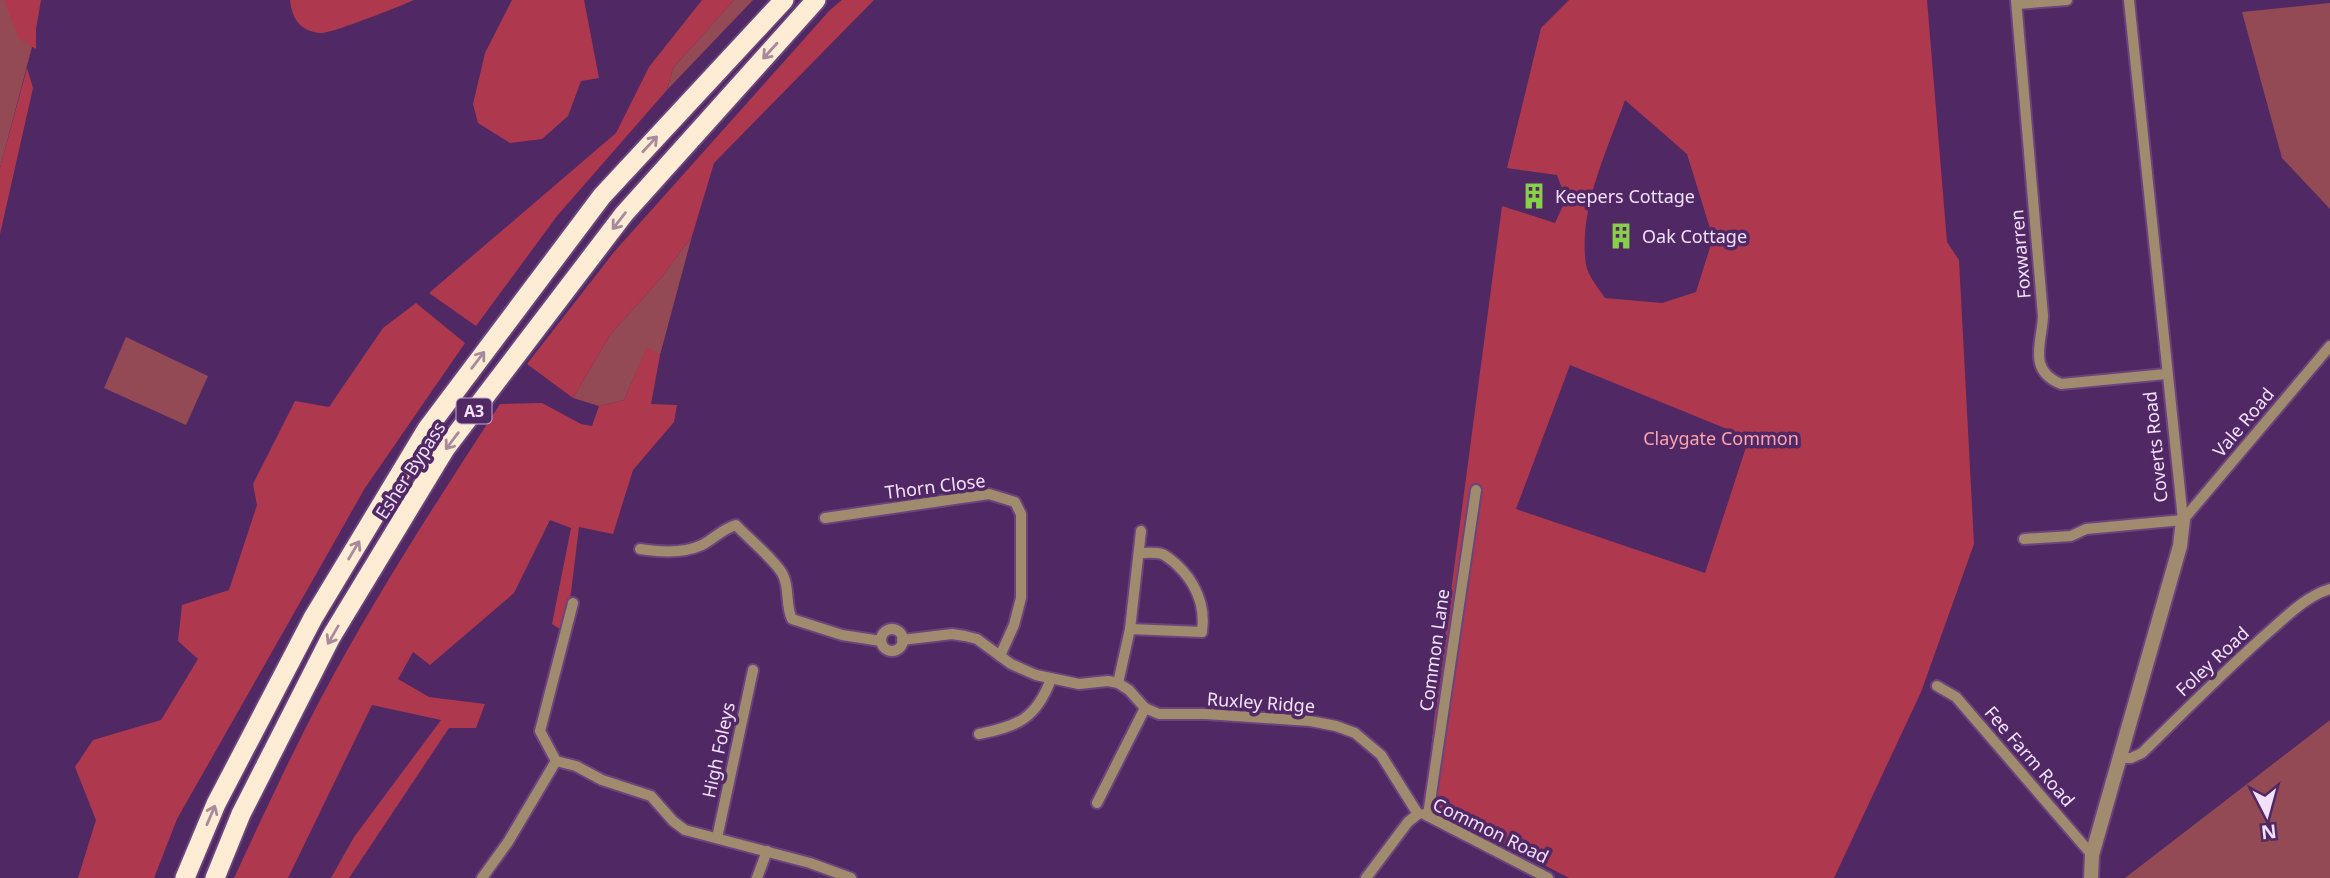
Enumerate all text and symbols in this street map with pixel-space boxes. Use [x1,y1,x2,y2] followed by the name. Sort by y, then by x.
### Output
[762,41,778,59] one-way arrow
[642,136,659,153] one-way arrow
[1519,181,1549,211] building icon: Keepers Cottage
[1555,184,1695,208] place label: Keepers Cottage
[2004,208,2036,300] street label: Foxwarren
[612,211,627,230] one-way arrow
[1606,221,1636,251] building icon: Oak Cottage
[1642,224,1747,248] place label: Oak Cottage
[471,351,486,370] one-way arrow
[2207,382,2279,462] street label: Vale Road
[2137,390,2173,504] street label: Coverts Road
[456,398,491,424] road number: A3
[370,417,450,523] street label: Esher Bypass
[1643,426,1799,450] park label: Claygate Common
[444,431,459,450] one-way arrow
[883,468,987,504] street label: Thorn Close
[347,541,361,561] one-way arrow
[1414,587,1454,713] street label: Common Lane
[2170,621,2254,701] street label: Foley Road
[326,624,339,645] one-way arrow
[1206,686,1316,718] street label: Ruxley Ridge
[696,700,740,800] street label: High Foleys
[1980,701,2080,811] street label: Fee Farm Road
[2232,780,2302,850] north arrow
[1429,792,1553,868] street label: Common Road
[206,805,219,826] one-way arrow
[2260,818,2278,846] text: N

